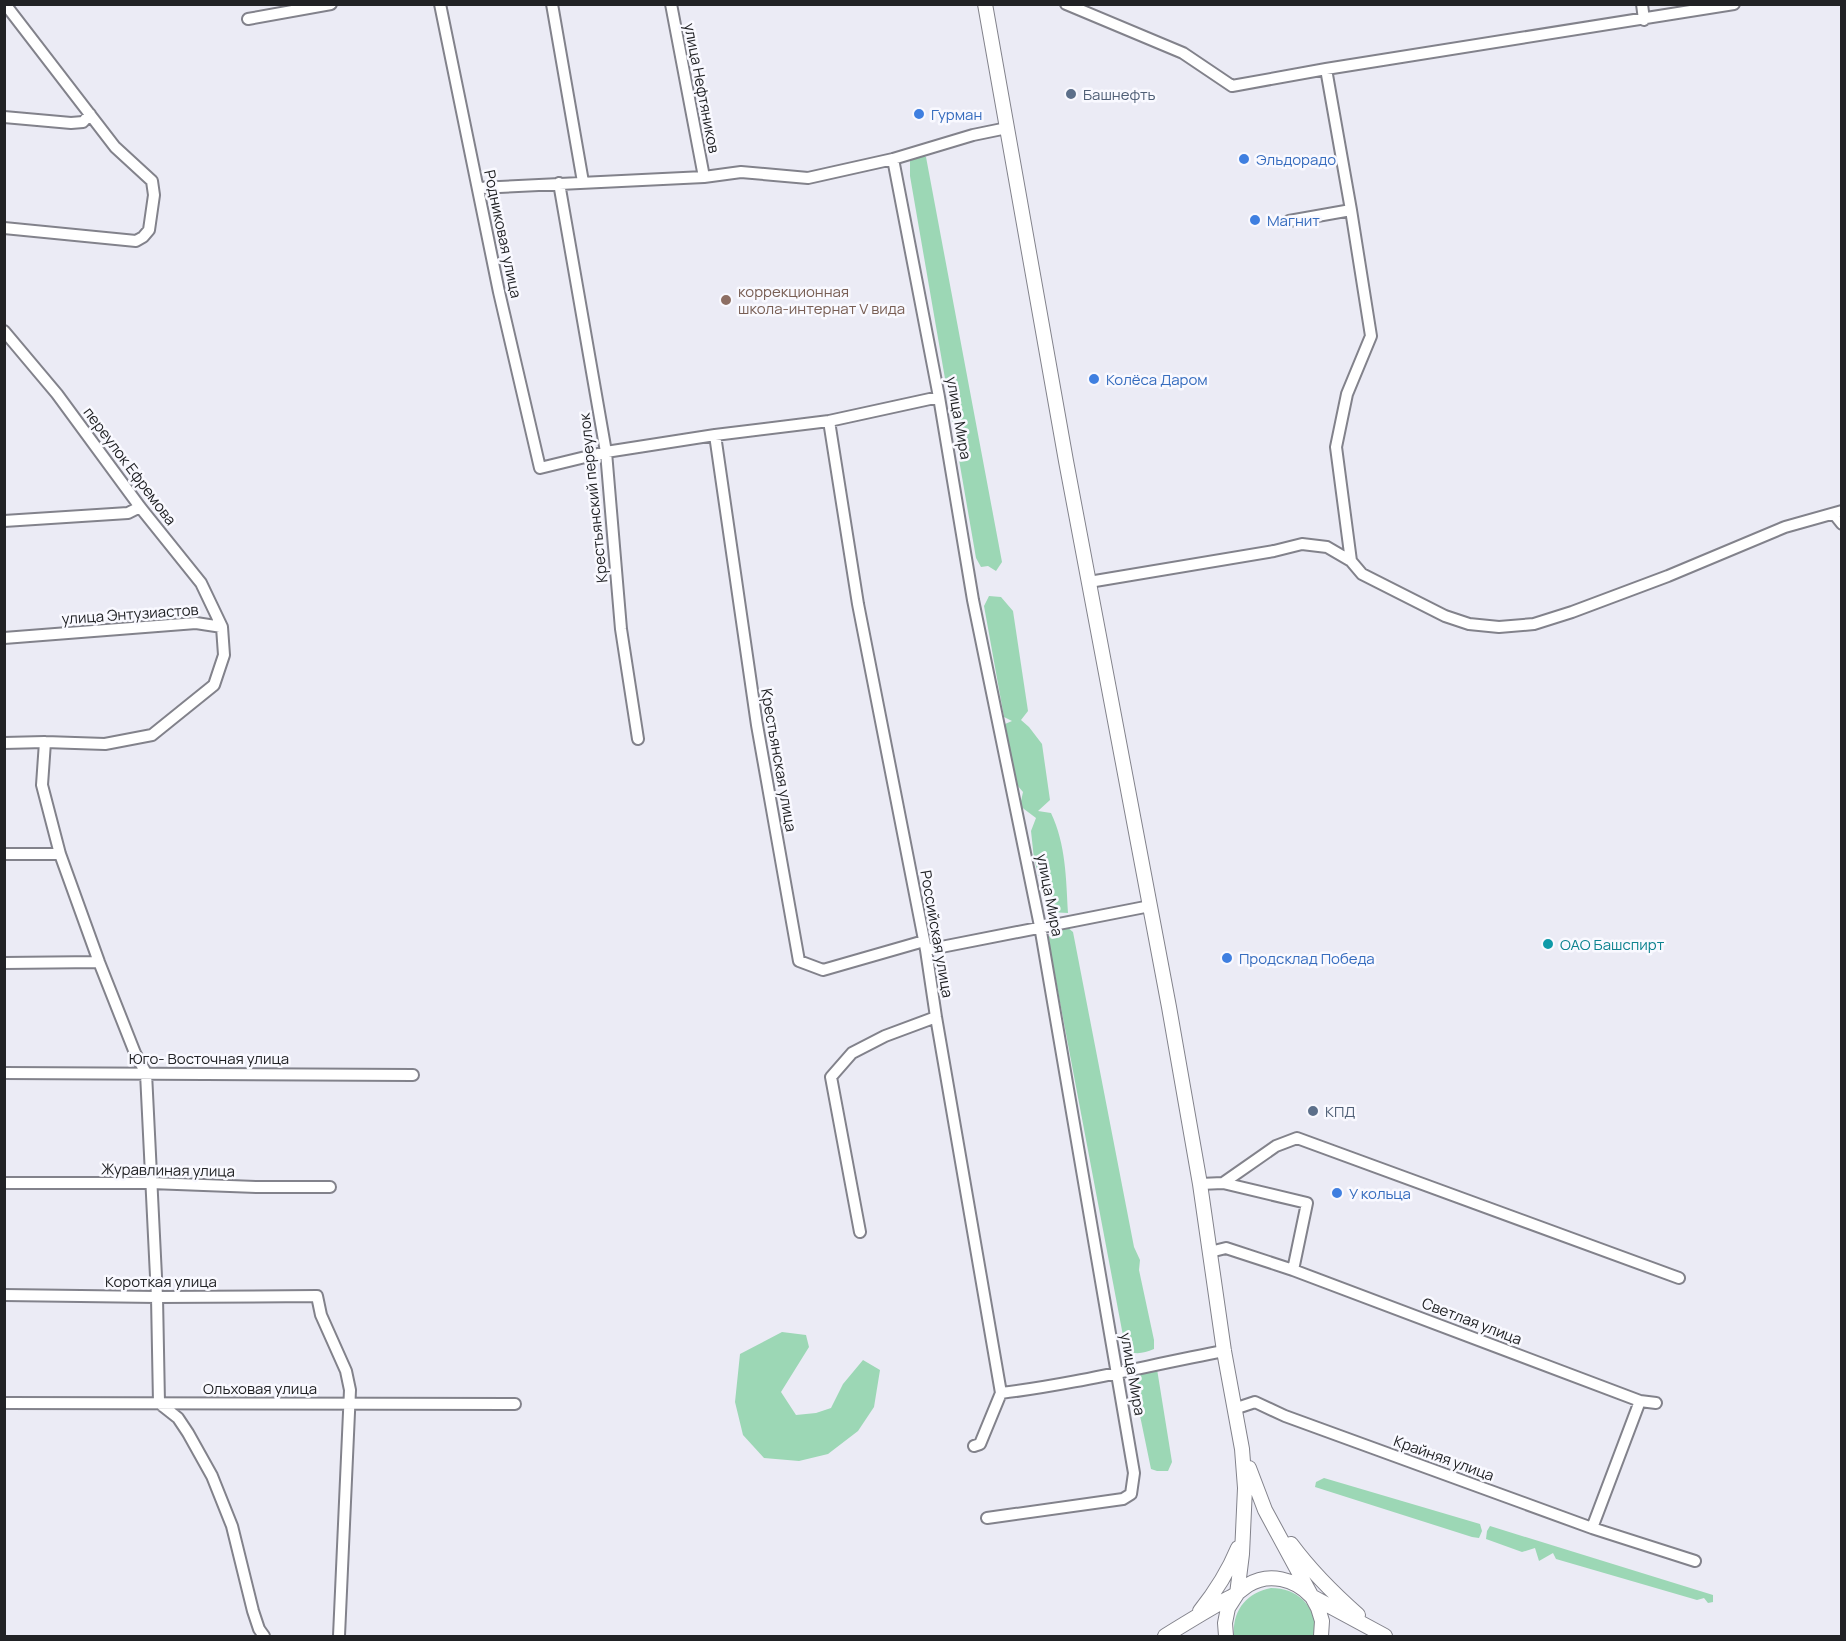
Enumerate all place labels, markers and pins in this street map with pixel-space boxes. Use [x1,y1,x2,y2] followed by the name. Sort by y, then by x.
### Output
[1083,84,1156,105] place label: Башнефть
[1064,87,1078,101] marker: Башнефть
[931,104,982,125] place label: Гурман
[912,107,926,121] marker: Гурман
[1256,149,1336,170] place label: Эльдорадо
[1237,152,1251,166] marker: Эльдорадо
[1267,210,1320,231] place label: Магнит
[1248,213,1262,227] marker: Магнит
[738,281,905,319] place label: коррекционная школа-интернат V вида
[719,293,733,307] marker: коррекционная школа-интернат V вида
[1106,369,1208,390] place label: Колёса Даром
[1087,372,1101,386] marker: Колёса Даром
[1560,934,1665,955] place label: ОАО Башспирт
[1541,937,1555,951] marker: ОАО Башспирт
[1239,948,1375,969] place label: Продсклад Победа
[1220,951,1234,965] marker: Продсклад Победа
[1325,1101,1355,1122] place label: КПД
[1306,1104,1320,1118] marker: КПД
[1349,1183,1411,1204] place label: У кольца
[1330,1186,1344,1200] marker: У кольца

